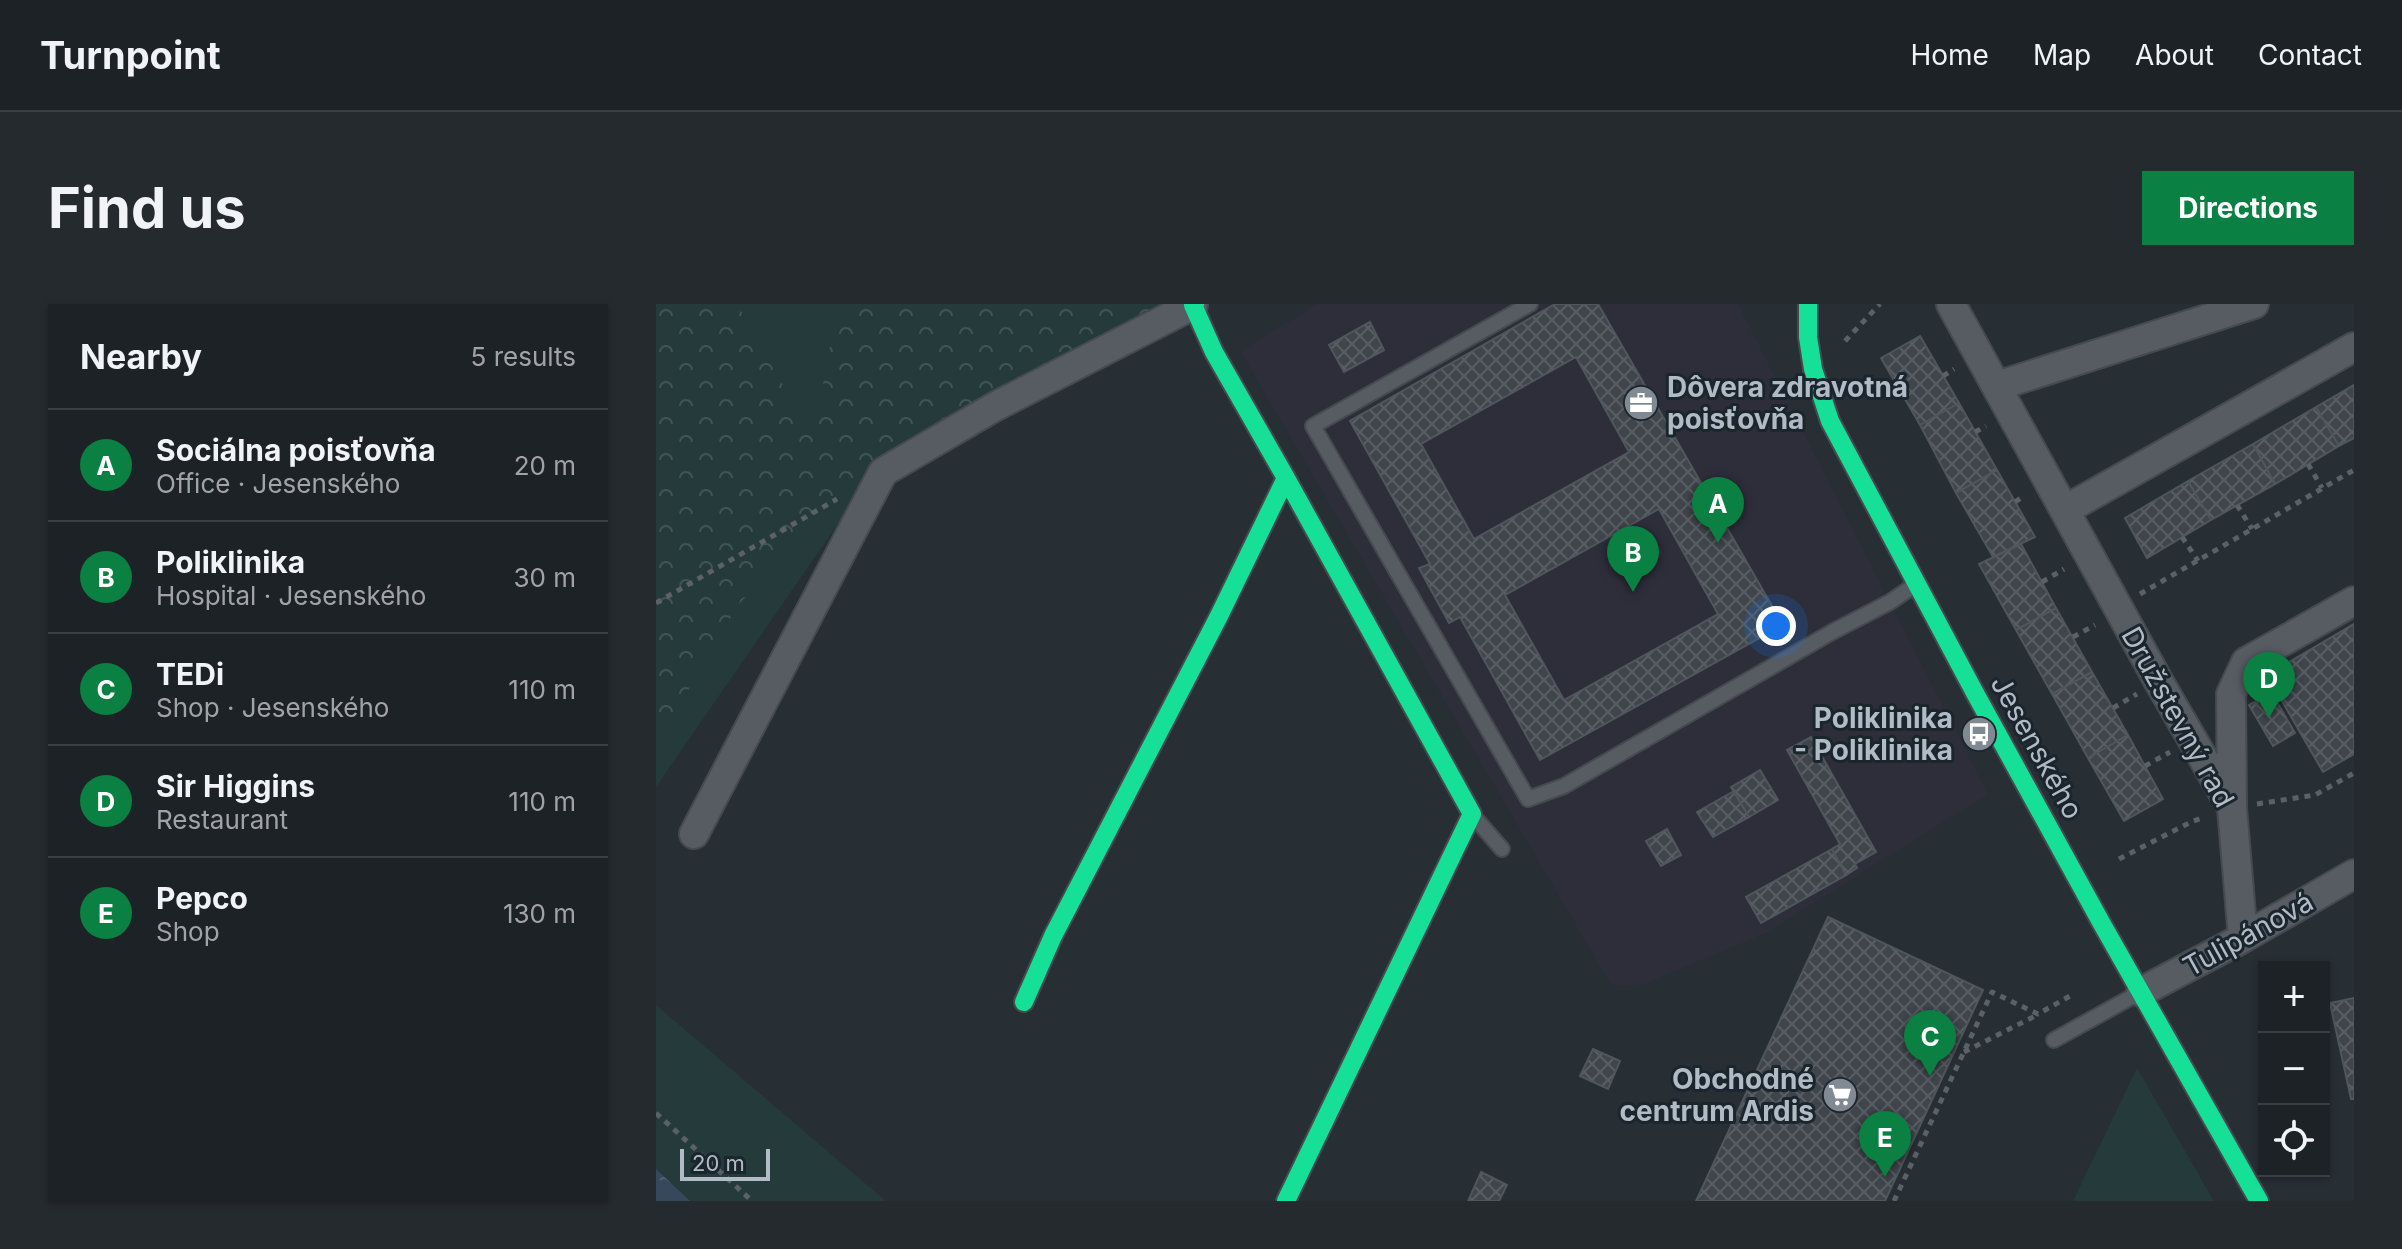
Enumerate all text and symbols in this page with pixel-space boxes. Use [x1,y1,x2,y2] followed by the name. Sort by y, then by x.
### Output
[40,32,221,78] text: Turnpoint
[1910,38,1989,72] text: Home
[2033,38,2091,72] text: Map
[2135,38,2214,72] text: About
[2258,38,2362,72] text: Contact
[2142,171,2354,245] button: Directions
[48,174,246,242] text: Find us
[80,336,202,377] text: Nearby
[471,341,576,372] text: 5 results
[1667,370,1908,436] place label: Dôvera zdravotná poisťovňa
[1622,384,1660,422] office icon: Dôvera zdravotná poisťovňa
[156,432,436,468] text: Sociálna poisťovňa
[96,450,116,481] text: A
[514,450,576,481] text: 20 m
[156,468,400,499] text: Office · Jesenského
[1692,477,1744,543] pin: A
[1607,526,1659,592] pin: B
[156,544,305,580] text: Poliklinika
[97,562,115,593] text: B
[513,562,576,593] text: 30 m
[156,580,426,611] text: Hospital · Jesenského
[1756,606,1796,646] your location
[2114,621,2242,813] street label: Družstevný rad
[2243,652,2295,718] pin: D
[156,656,224,692] text: TEDi
[1984,669,2090,825] street label: Jesenského
[96,674,116,705] text: C
[508,674,576,705] text: 110 m
[156,692,389,723] text: Shop · Jesenského
[1794,701,1953,767] place label: Poliklinika - Poliklinika
[1960,715,1998,753] bus stop icon: Poliklinika - Poliklinika
[156,768,315,804] text: Sir Higgins
[97,786,115,817] text: D
[508,786,576,817] text: 110 m
[156,804,288,835] text: Restaurant
[156,880,248,916] text: Pepco
[2177,884,2319,984] street label: Tulipánová
[98,898,114,929] text: E
[503,898,576,929] text: 130 m
[156,916,220,947] text: Shop
[2258,961,2330,1177] map controls
[2258,961,2330,1033] button: +
[1904,1010,1956,1076] pin: C
[2258,1033,2330,1105] button: −
[1620,1062,1814,1128] place label: Obchodné centrum Ardis
[1821,1076,1859,1114] supermarket icon: Obchodné centrum Ardis
[2258,1105,2330,1177] button: locate
[1859,1111,1911,1177] pin: E
[680,1145,770,1181] scale bar
[692,1150,745,1176] text: 20 m

